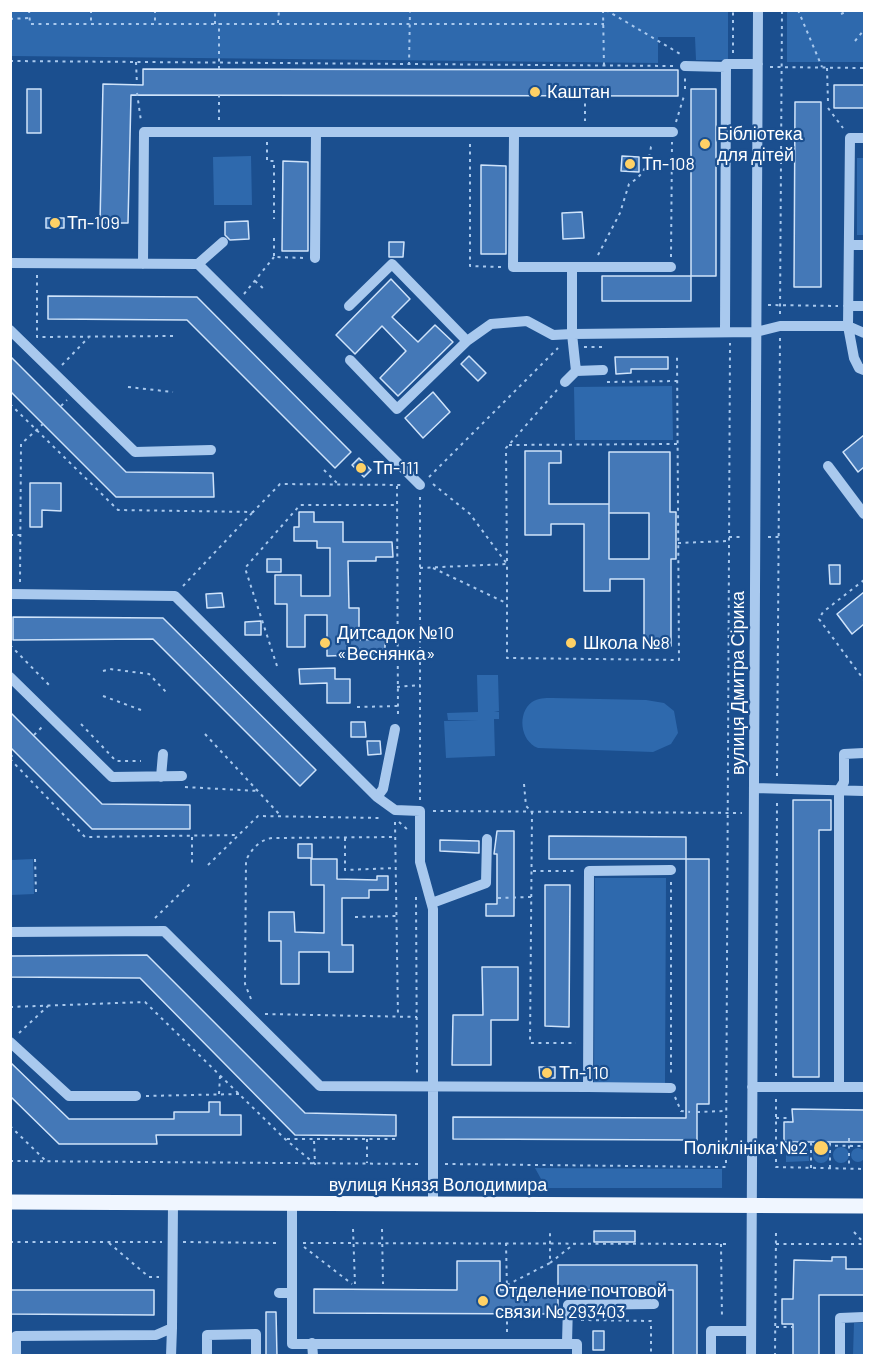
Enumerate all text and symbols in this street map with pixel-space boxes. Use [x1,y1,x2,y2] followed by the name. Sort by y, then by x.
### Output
[547,81,610,103] place label: Каштан
[528,85,542,99] marker: Каштан
[717,123,803,166] place label: Бібліотека для дітей
[698,137,712,151] marker: Бібліотека для дітей
[642,153,695,175] place label: Тп-108
[623,157,637,171] marker: Тп-108
[67,212,120,234] place label: Тп-109
[48,216,62,230] marker: Тп-109
[373,457,419,479] place label: Тп-111
[354,461,368,475] marker: Тп-111
[727,591,749,775] street label: вулиця Дмитра Сірика
[337,622,454,664] place label: Дитсадок №10 «Веснянка»
[583,632,670,654] place label: Школа №8
[318,636,332,650] marker: Дитсадок №10 «Веснянка»
[564,636,578,650] marker: Школа №8
[559,1062,609,1084] place label: Тп-110
[540,1066,554,1080] marker: Тп-110
[684,1137,808,1159] place label: Поліклініка №2
[812,1139,830,1157] marker: Поліклініка №2
[329,1174,547,1196] street label: вулиця Князя Володимира
[495,1280,667,1322] place label: Отделение почтовой связи № 293403
[476,1294,490,1308] marker: Отделение почтовой связи № 293403

